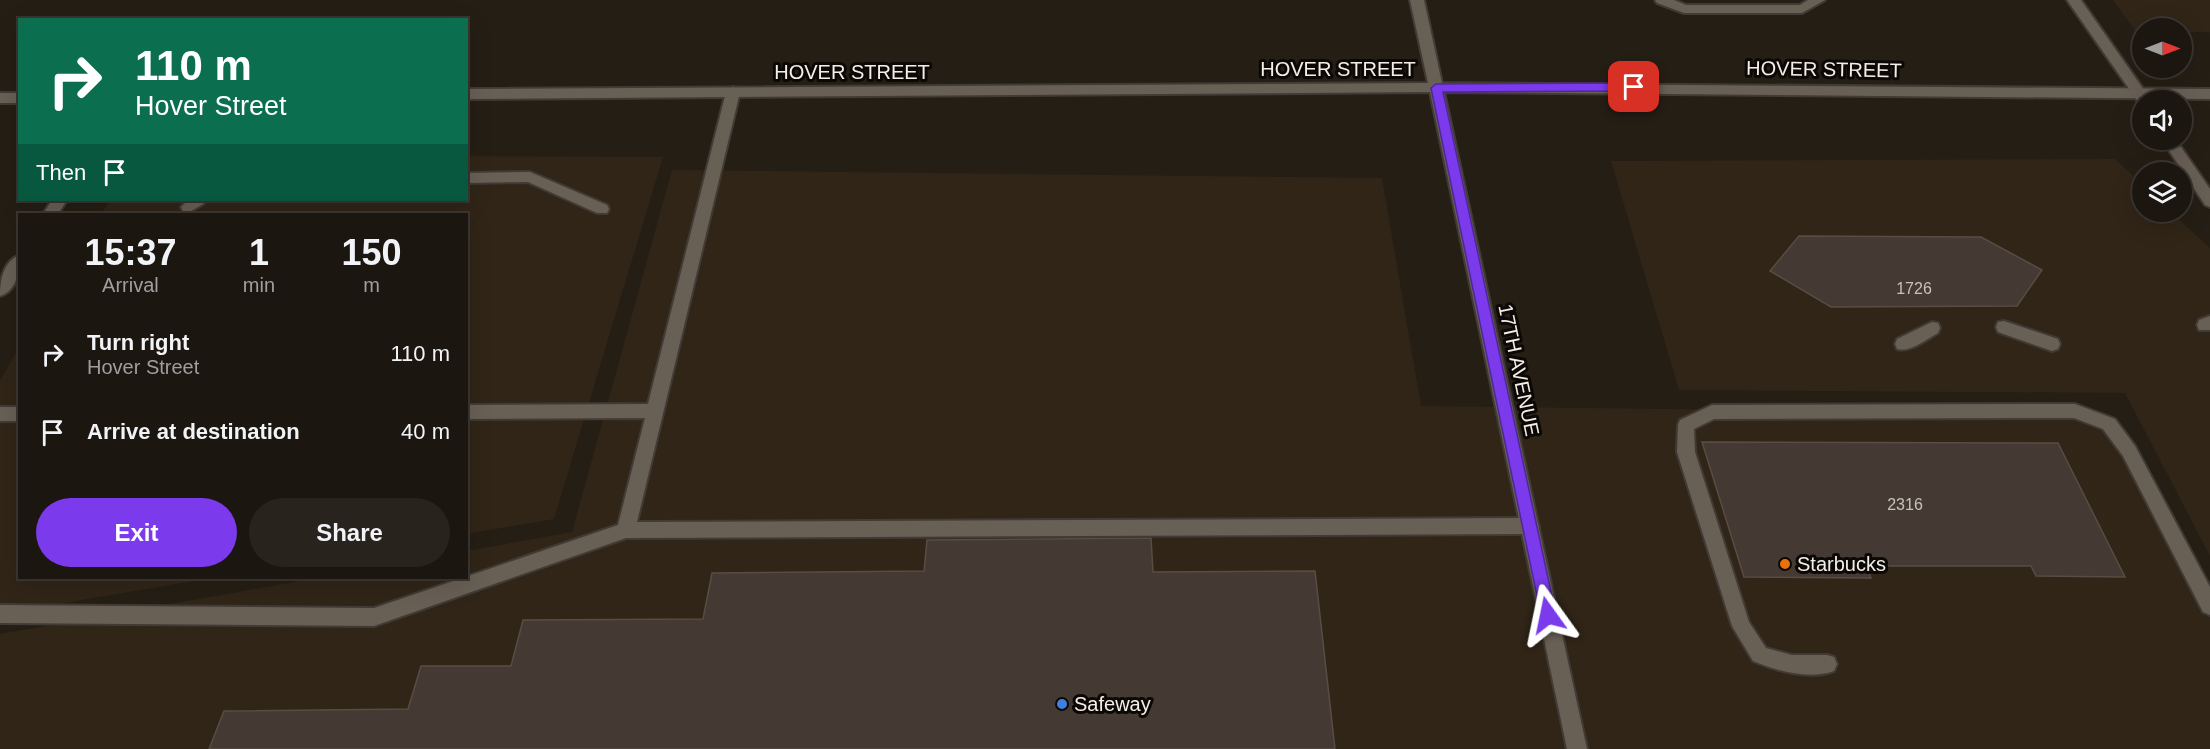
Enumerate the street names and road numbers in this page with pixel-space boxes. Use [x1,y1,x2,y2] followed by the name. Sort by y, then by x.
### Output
[1746,57,1902,81] street label: HOVER STREET
[1260,58,1416,80] street label: HOVER STREET
[774,61,930,83] street label: HOVER STREET
[1494,302,1544,438] street label: 17TH AVENUE

